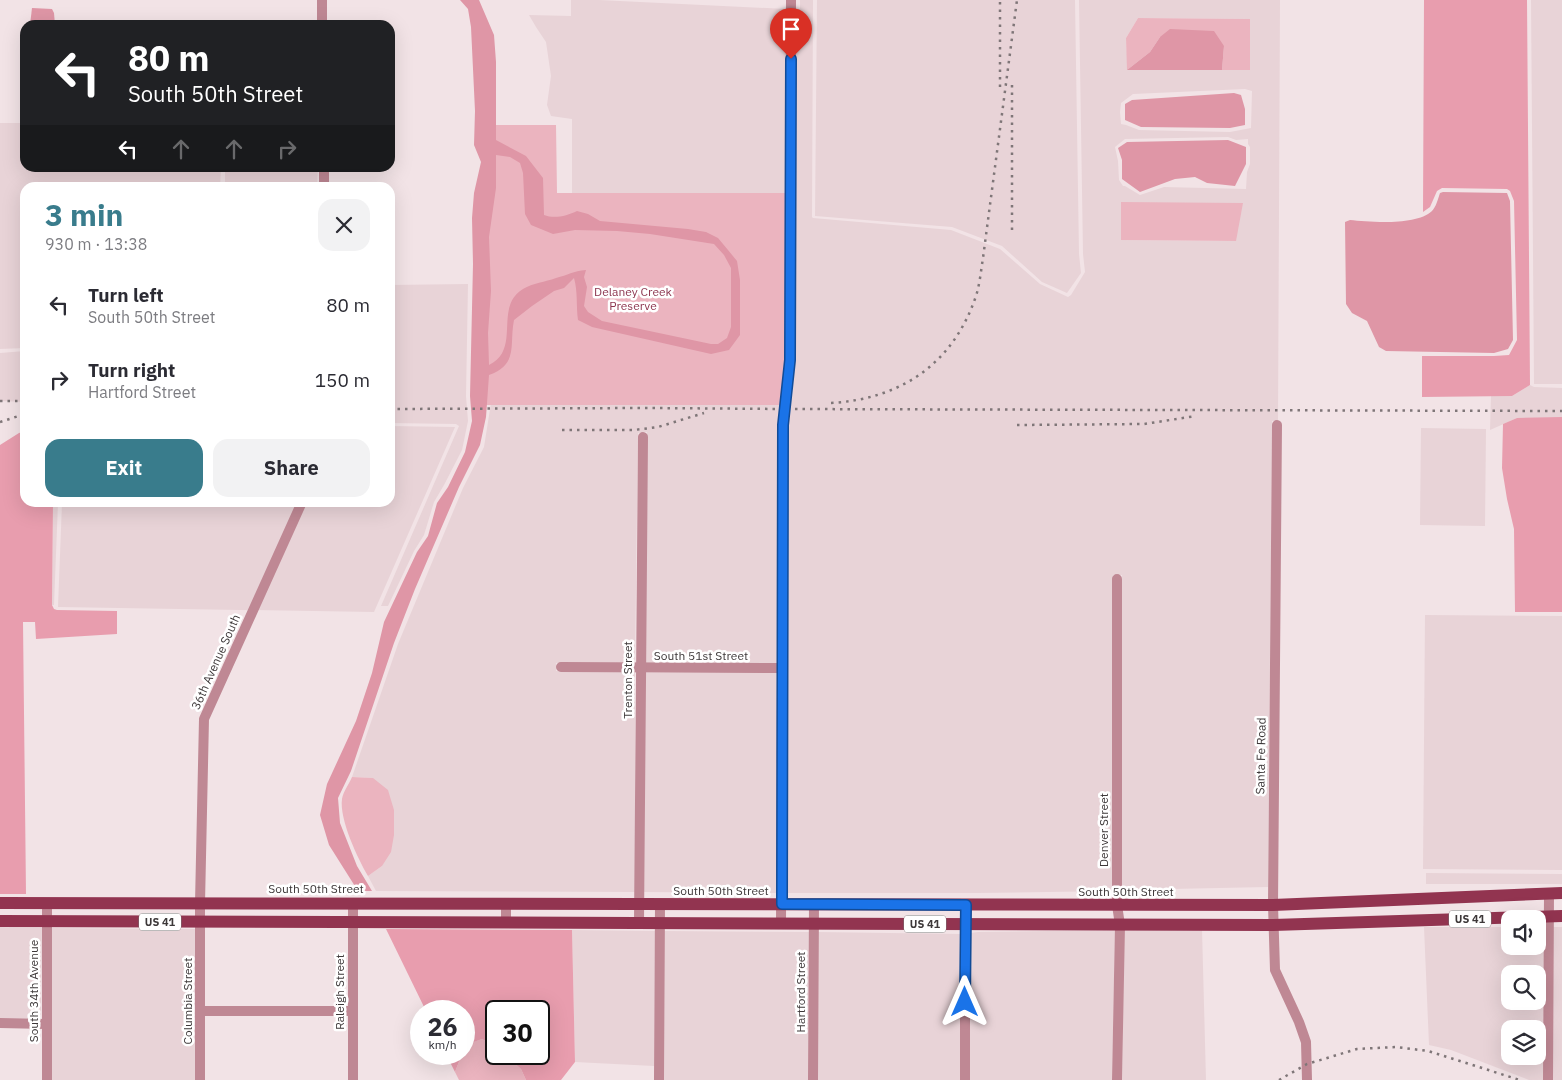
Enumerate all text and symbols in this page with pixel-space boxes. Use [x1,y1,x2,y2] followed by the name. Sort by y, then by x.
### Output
[770,8,812,59] pin
[777,15,805,43] icon: arrive
[128,35,210,81] text: 80 m
[45,40,110,105] icon: left
[128,79,303,108] text: South 50th Street
[114,135,142,163] icon: left
[167,135,195,163] icon: ahead
[220,135,248,163] icon: ahead
[273,135,301,163] icon: right
[45,195,123,234] text: 3 min
[318,199,370,251] button: close
[45,234,147,254] text: 930 m · 13:38
[88,283,164,307] text: Turn left
[594,284,673,313] park label: Delaney Creek Preserve
[45,291,73,319] icon: left
[326,293,370,317] text: 80 m
[88,307,215,327] text: South 50th Street
[88,358,175,382] text: Turn right
[45,366,73,394] icon: right
[315,368,370,392] text: 150 m
[88,382,196,402] text: Hartford Street
[45,439,203,497] button: Exit
[213,439,370,497] button: Share
[188,612,243,712] street label: 36th Avenue South
[620,641,635,719] street label: Trenton Street
[654,648,748,663] street label: South 51st Street
[1252,717,1269,795] street label: Santa Fe Road
[1096,793,1111,867] street label: Denver Street
[268,881,364,896] street label: South 50th Street
[673,883,769,898] street label: South 50th Street
[1078,884,1174,899] street label: South 50th Street
[1501,910,1546,1065] map controls
[1501,910,1546,955] button: sound
[1449,911,1491,928] road number: US 41
[139,914,181,930] road number: US 41
[904,916,946,932] road number: US 41
[26,939,41,1042] street label: South 34th Avenue
[793,951,808,1033] street label: Hartford Street
[332,954,347,1030] street label: Raleigh Street
[180,958,195,1044] street label: Columbia Street
[1501,965,1546,1010] button: search
[938,975,990,1027] position arrow
[485,1000,550,1065] speed limit sign: 30
[427,1010,458,1043] text: 26
[1501,1020,1546,1065] button: layers
[428,1037,457,1052] text: km/h

